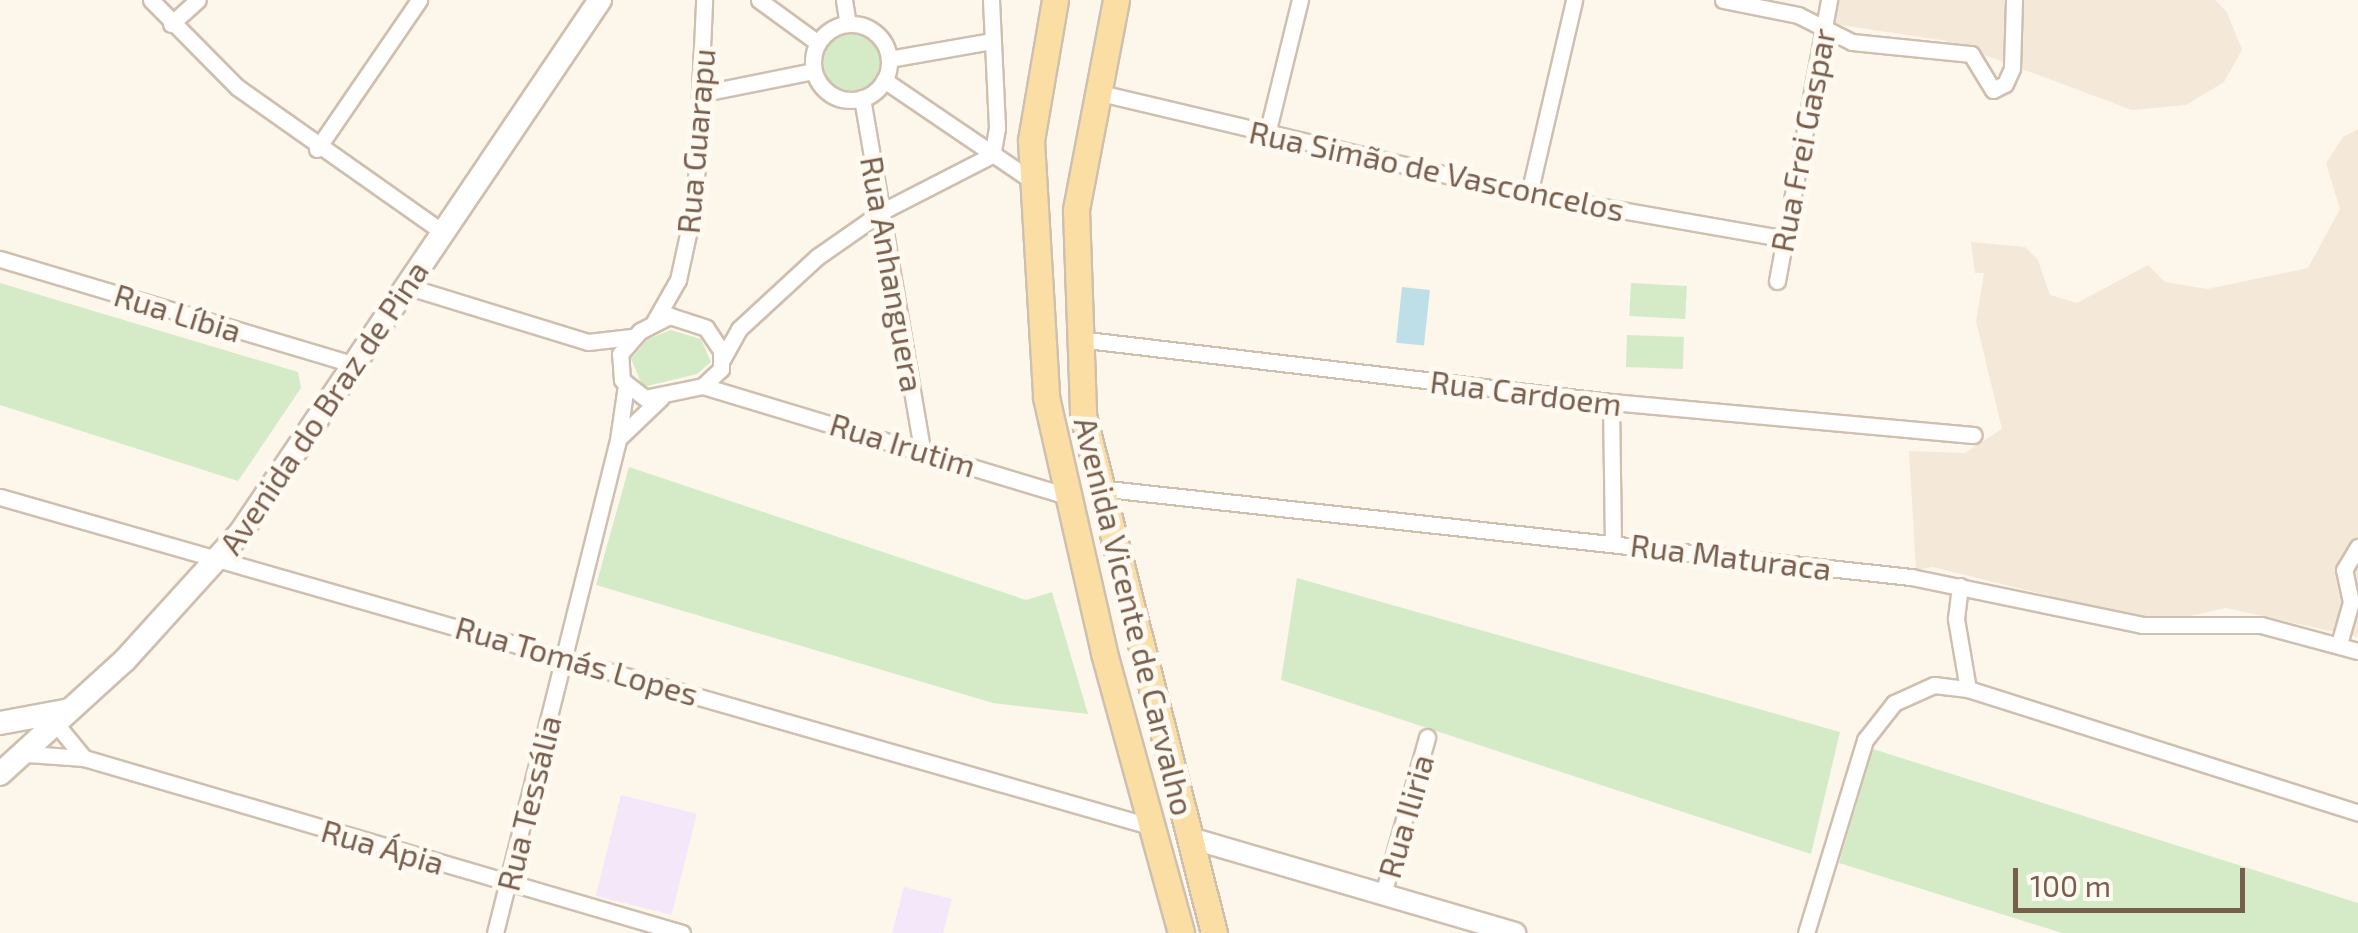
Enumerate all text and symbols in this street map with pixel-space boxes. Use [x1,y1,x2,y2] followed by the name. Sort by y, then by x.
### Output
[1761,25,1843,255] street label: Rua Frei Gaspar
[668,47,722,235] street label: Rua Guarapu
[1246,111,1628,229] street label: Rua Simão de Vasconcelos
[853,153,933,395] street label: Rua Anhanguera
[210,253,436,561] street label: Avenida do Braz de Pina
[110,275,246,349] street label: Rua Líbia
[1428,361,1624,423] street label: Rua Cardoem
[826,404,980,484] street label: Rua Irutim
[1067,413,1203,819] street label: Avenida Vicente de Carvalho
[1628,525,1834,587] street label: Rua Maturaca
[451,607,703,713] street label: Rua Tomás Lopes
[488,711,568,895] street label: Rua Tessália
[1369,750,1441,882] street label: Rua Iliria
[317,810,449,882] street label: Rua Ápia
[2018,848,2250,910] scale bar
[2030,867,2111,903] text: 100 m

